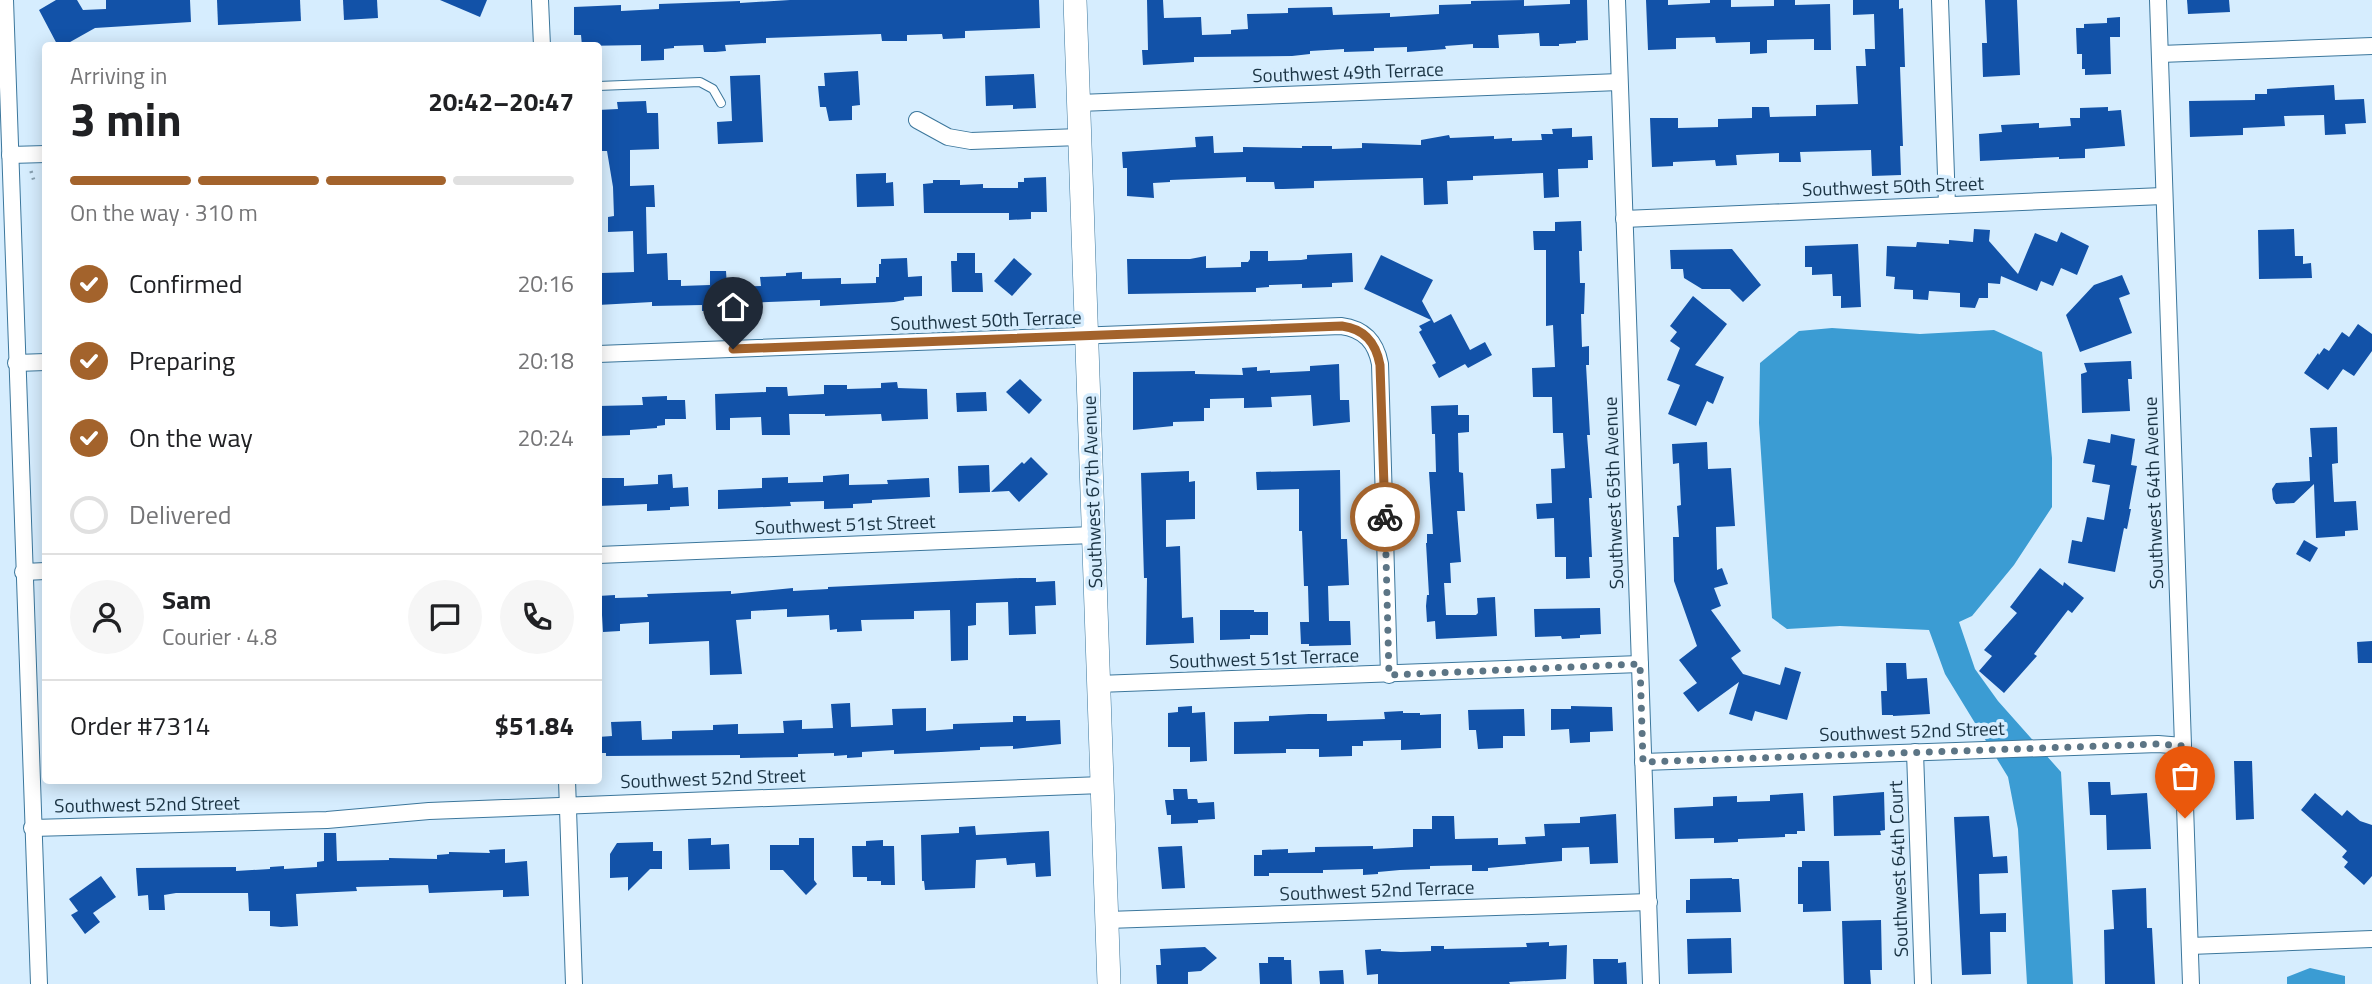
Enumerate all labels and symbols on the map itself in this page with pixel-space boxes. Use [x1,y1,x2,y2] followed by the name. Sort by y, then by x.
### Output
[1252,54,1444,89] street label: Southwest 49th Terrace
[1801,168,1985,203] street label: Southwest 50th Street
[703,277,763,349] pin
[890,302,1082,337] street label: Southwest 50th Terrace
[1074,395,1109,589] street label: Southwest 67th Avenue
[1595,396,1630,590] street label: Southwest 65th Avenue
[2135,396,2170,590] street label: Southwest 64th Avenue
[1350,482,1420,552] courier
[754,506,936,541] street label: Southwest 51st Street
[1168,640,1359,675] street label: Southwest 51st Terrace
[1819,713,2006,748] street label: Southwest 52nd Street
[2155,746,2215,818] pin
[620,760,807,795] street label: Southwest 52nd Street
[1880,780,1915,958] street label: Southwest 64th Court
[54,787,240,820] street label: Southwest 52nd Street
[1279,872,1475,907] street label: Southwest 52nd Terrace

